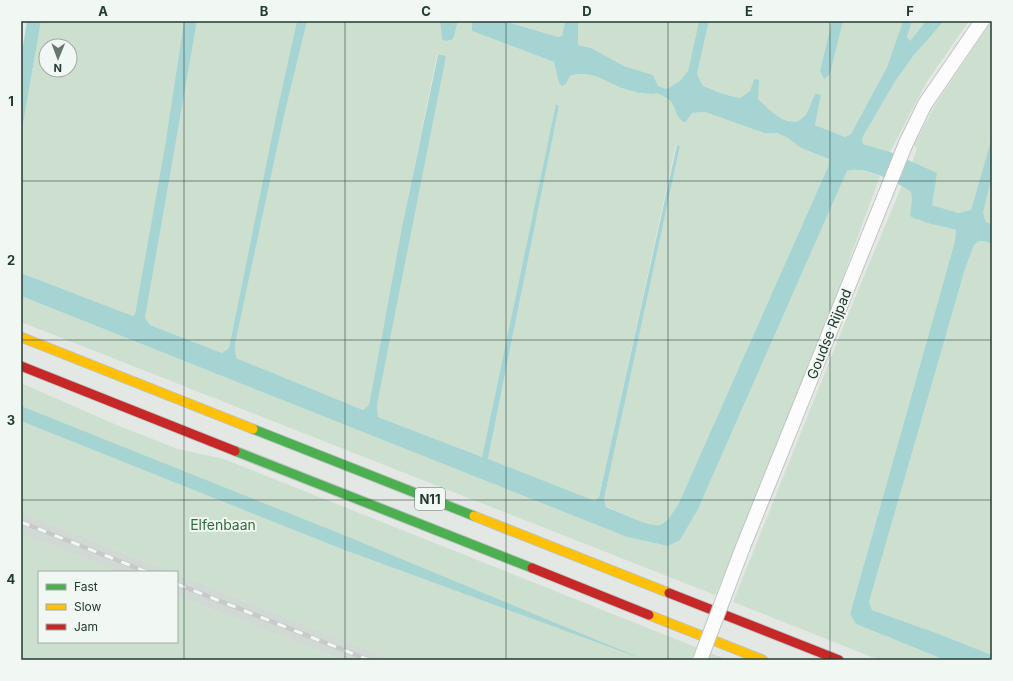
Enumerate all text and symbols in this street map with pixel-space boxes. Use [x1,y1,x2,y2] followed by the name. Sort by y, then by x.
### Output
[98,3,108,19] text: A
[260,3,269,19] text: B
[421,3,431,19] text: C
[582,3,592,19] text: D
[745,3,753,19] text: E
[906,3,914,19] text: F
[38,38,78,78] north arrow
[54,61,62,75] text: N
[8,93,14,109] text: 1
[7,252,15,268] text: 2
[803,286,854,382] street label: Goudse Rijpad
[7,412,15,428] text: 3
[415,488,445,510] road number: N11
[190,516,256,533] park label: Elfenbaan
[7,571,16,587] text: 4
[38,571,178,643] legend
[74,579,98,594] text: Fast
[74,599,102,614] text: Slow
[74,619,98,634] text: Jam

